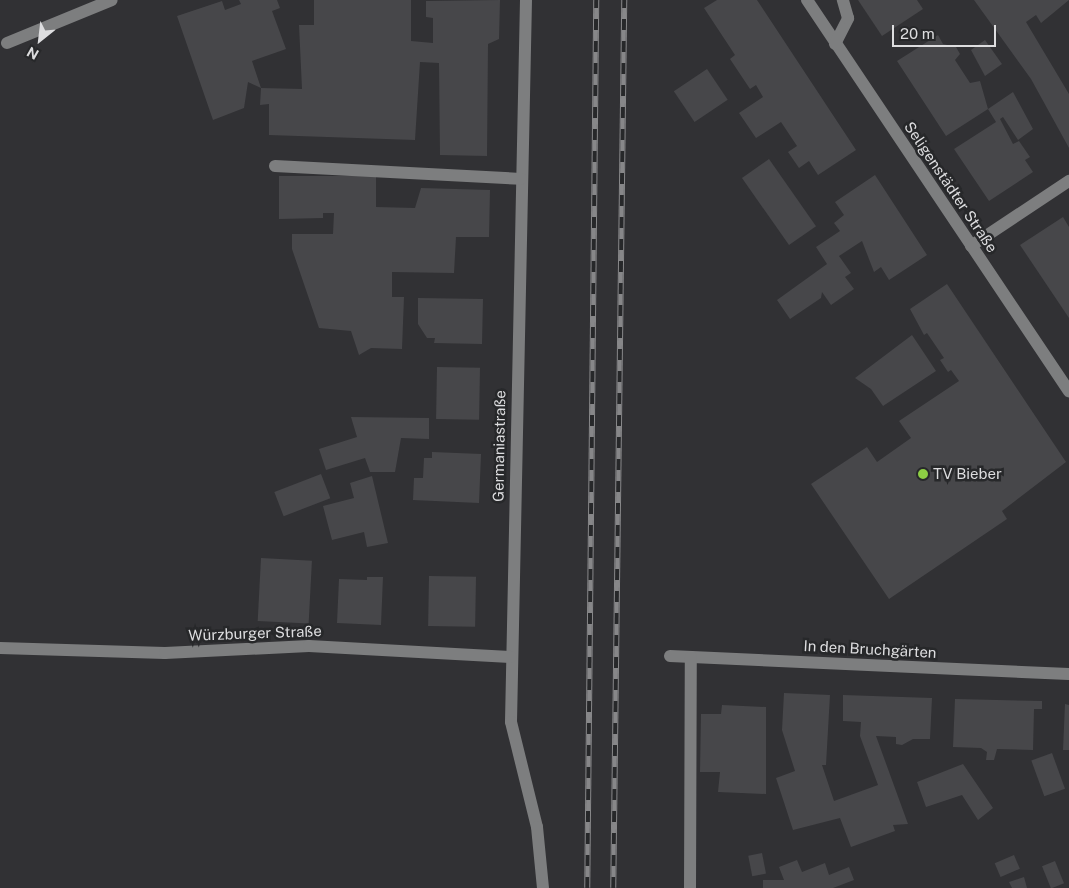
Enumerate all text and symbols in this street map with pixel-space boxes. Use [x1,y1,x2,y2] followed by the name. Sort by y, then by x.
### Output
[15,15,65,65] north arrow
[894,15,998,47] scale bar
[900,25,935,42] text: 20 m
[24,43,41,63] text: N
[901,118,1001,256] street label: Seligenstädter Straße
[489,390,509,502] street label: Germaniastraße
[933,465,1002,483] place label: TV Bieber
[917,468,929,480] marker: TV Bieber
[188,622,322,644] street label: Würzburger Straße
[803,637,937,661] street label: In den Bruchgärten

